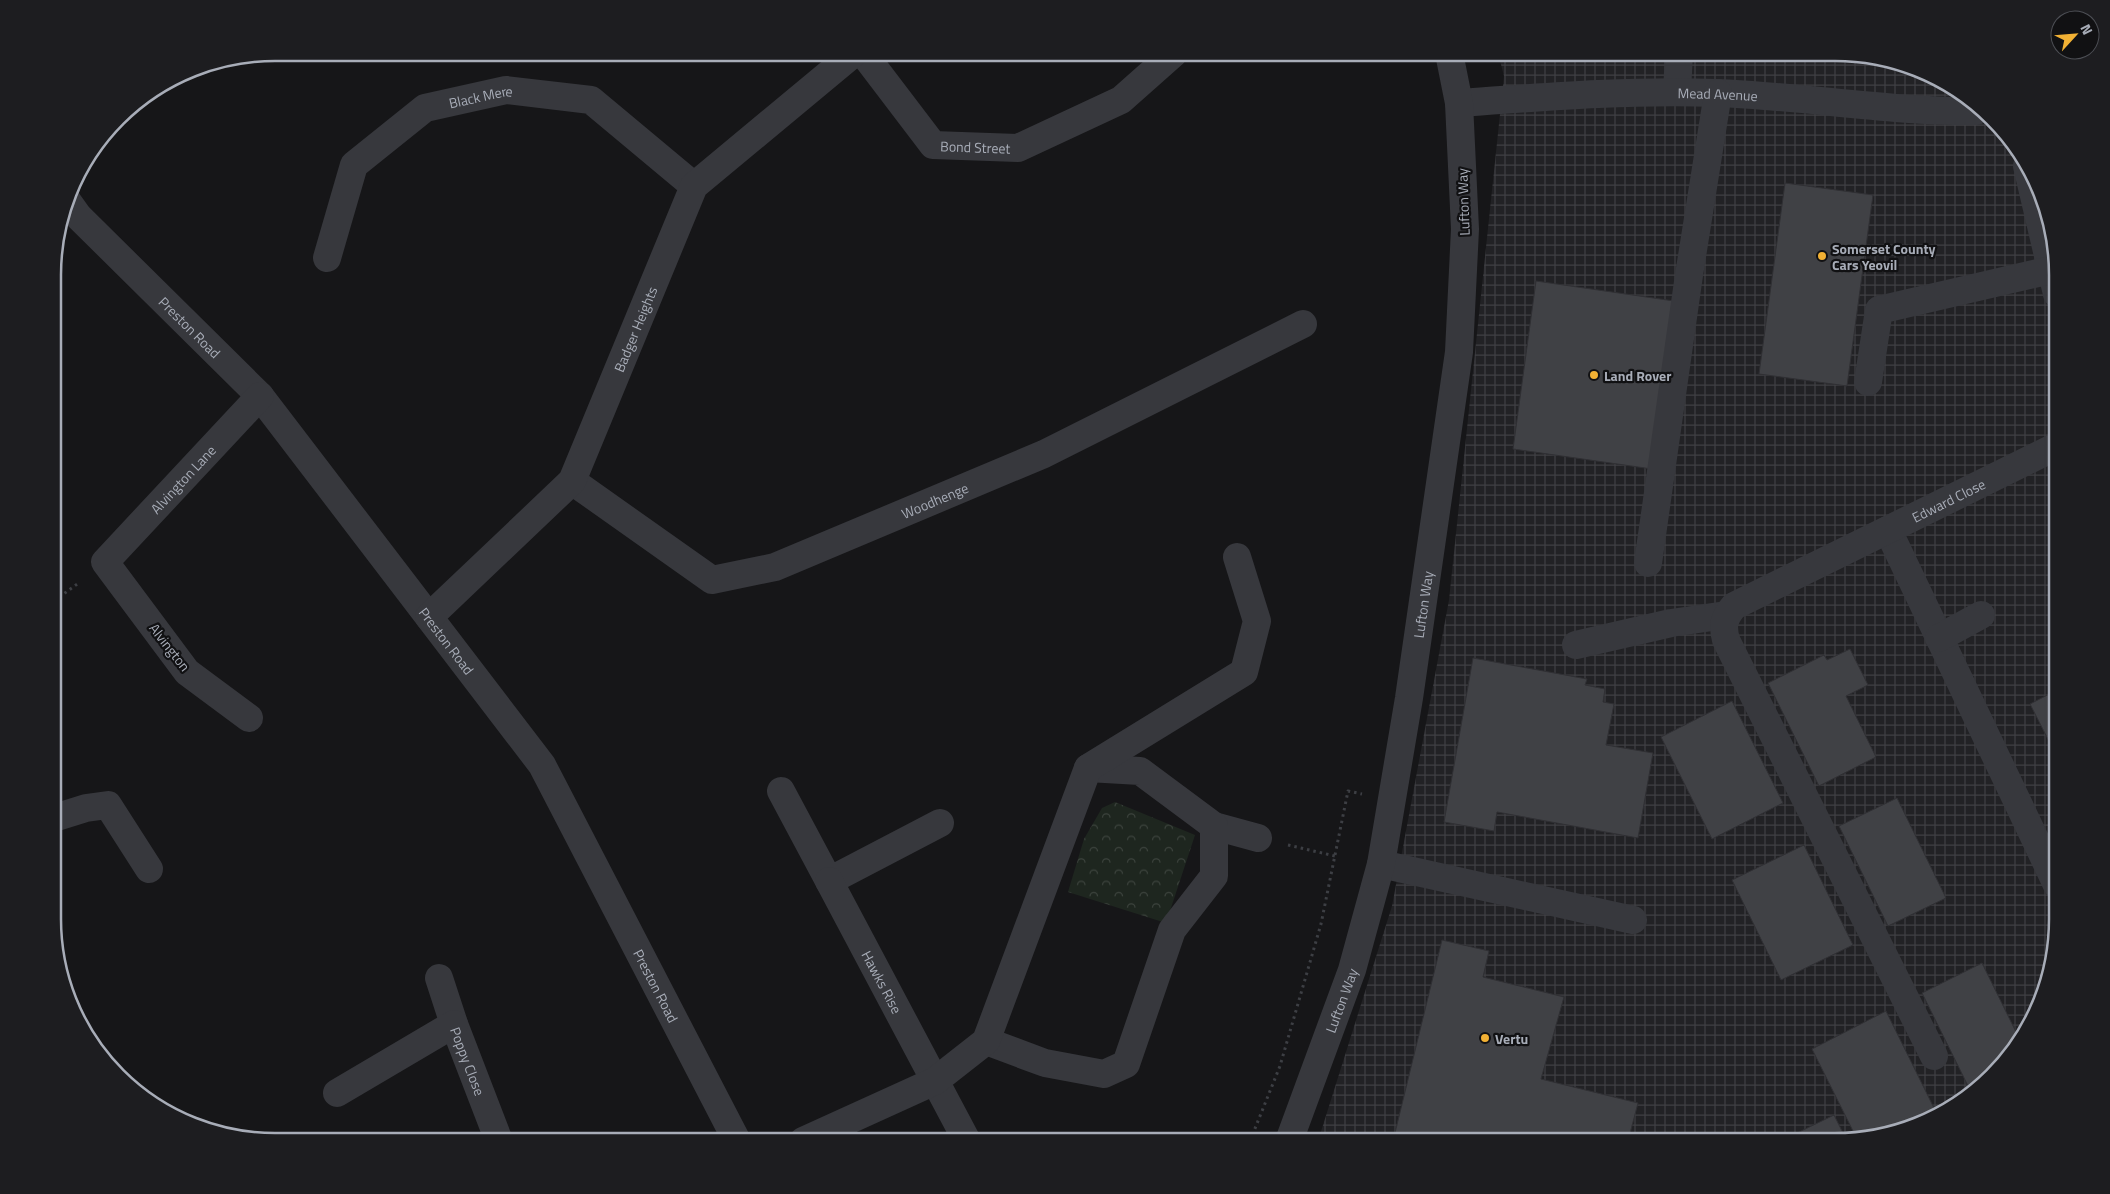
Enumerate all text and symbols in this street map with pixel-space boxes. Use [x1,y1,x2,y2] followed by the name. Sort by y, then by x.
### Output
[2050,10,2100,60] north arrow
[2076,20,2099,38] text: N
[447,80,514,113] street label: Black Mere
[1678,82,1758,106] street label: Mead Avenue
[940,135,1011,158] street label: Bond Street
[1451,168,1475,236] street label: Lufton Way
[1832,238,1936,275] place label: Somerset County Cars Yeovil
[1816,250,1828,262] marker: Somerset County Cars Yeovil
[608,283,662,375] street label: Badger Heights
[154,291,226,363] street label: Preston Road
[1604,365,1671,386] place label: Land Rover
[1588,369,1600,381] marker: Land Rover
[145,440,220,518] street label: Alvington Lane
[1908,473,1989,527] street label: Edward Close
[898,477,971,523] street label: Woodhenge
[1407,569,1438,639] street label: Lufton Way
[414,602,480,679] street label: Preston Road
[145,619,195,675] street label: Alvington
[629,945,684,1026] street label: Preston Road
[857,946,908,1017] street label: Hawks Rise
[1319,965,1362,1036] street label: Lufton Way
[445,1024,491,1098] street label: Poppy Close
[1495,1028,1528,1049] place label: Vertu
[1479,1032,1491,1044] marker: Vertu

